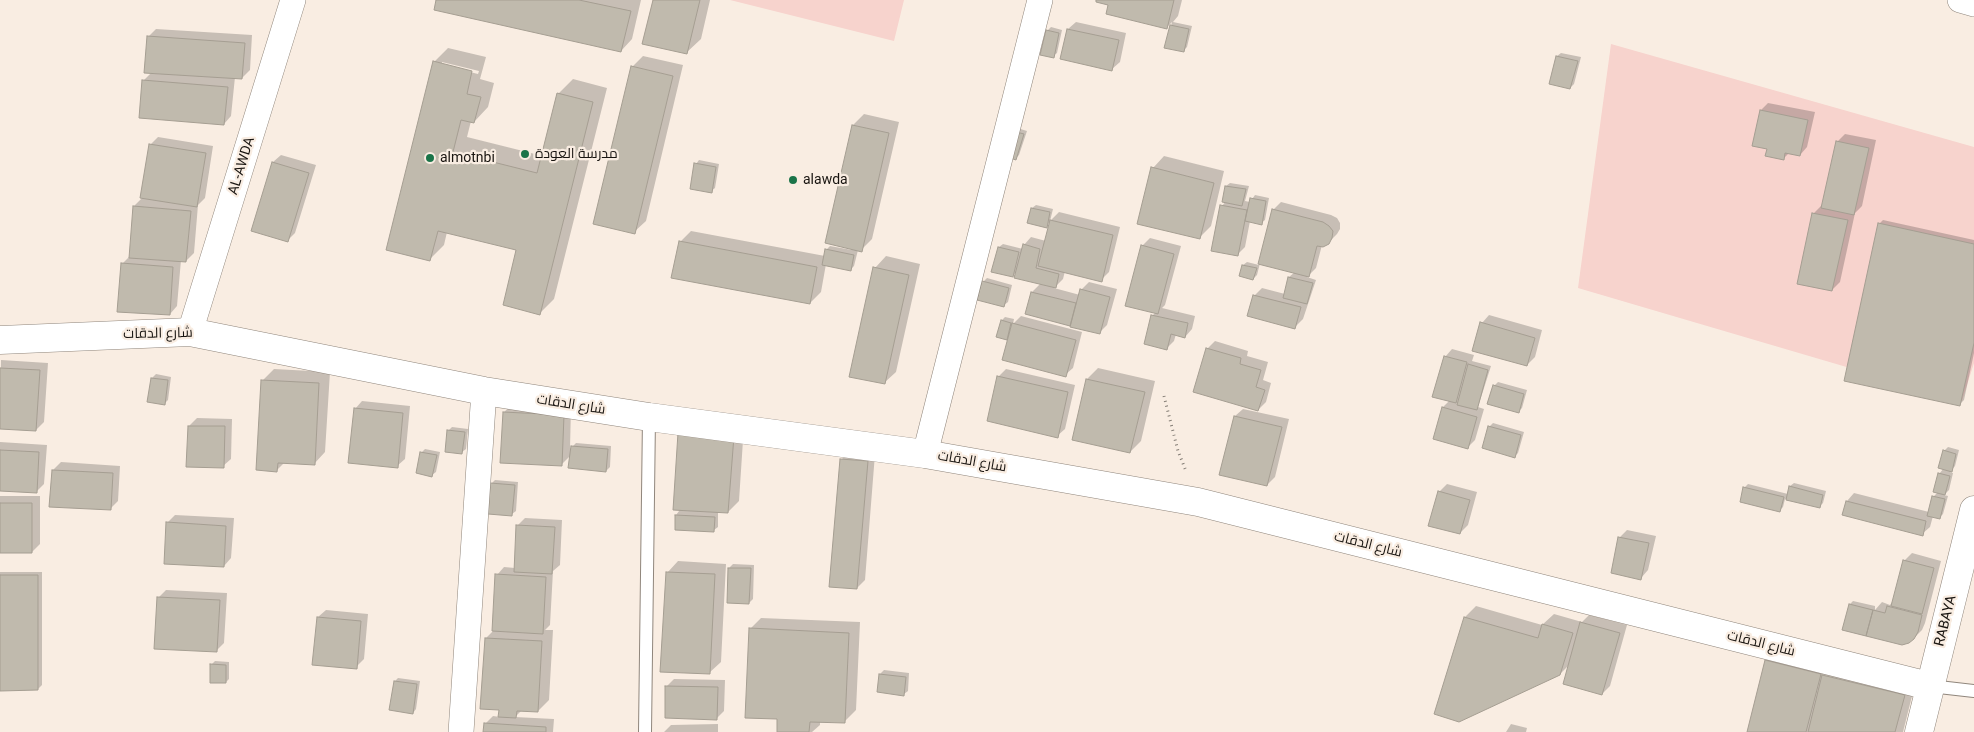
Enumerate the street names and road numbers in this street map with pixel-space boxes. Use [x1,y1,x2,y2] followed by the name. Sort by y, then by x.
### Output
[225,135,259,197] street label: AL-AWDA
[123,325,193,343] street label: شارع الدقات
[535,391,607,419] street label: شارع الدقات
[936,448,1008,476] street label: شارع الدقات
[1332,528,1404,562] street label: شارع الدقات
[1932,594,1960,648] street label: RABAYA
[1725,627,1797,661] street label: شارع الدقات

